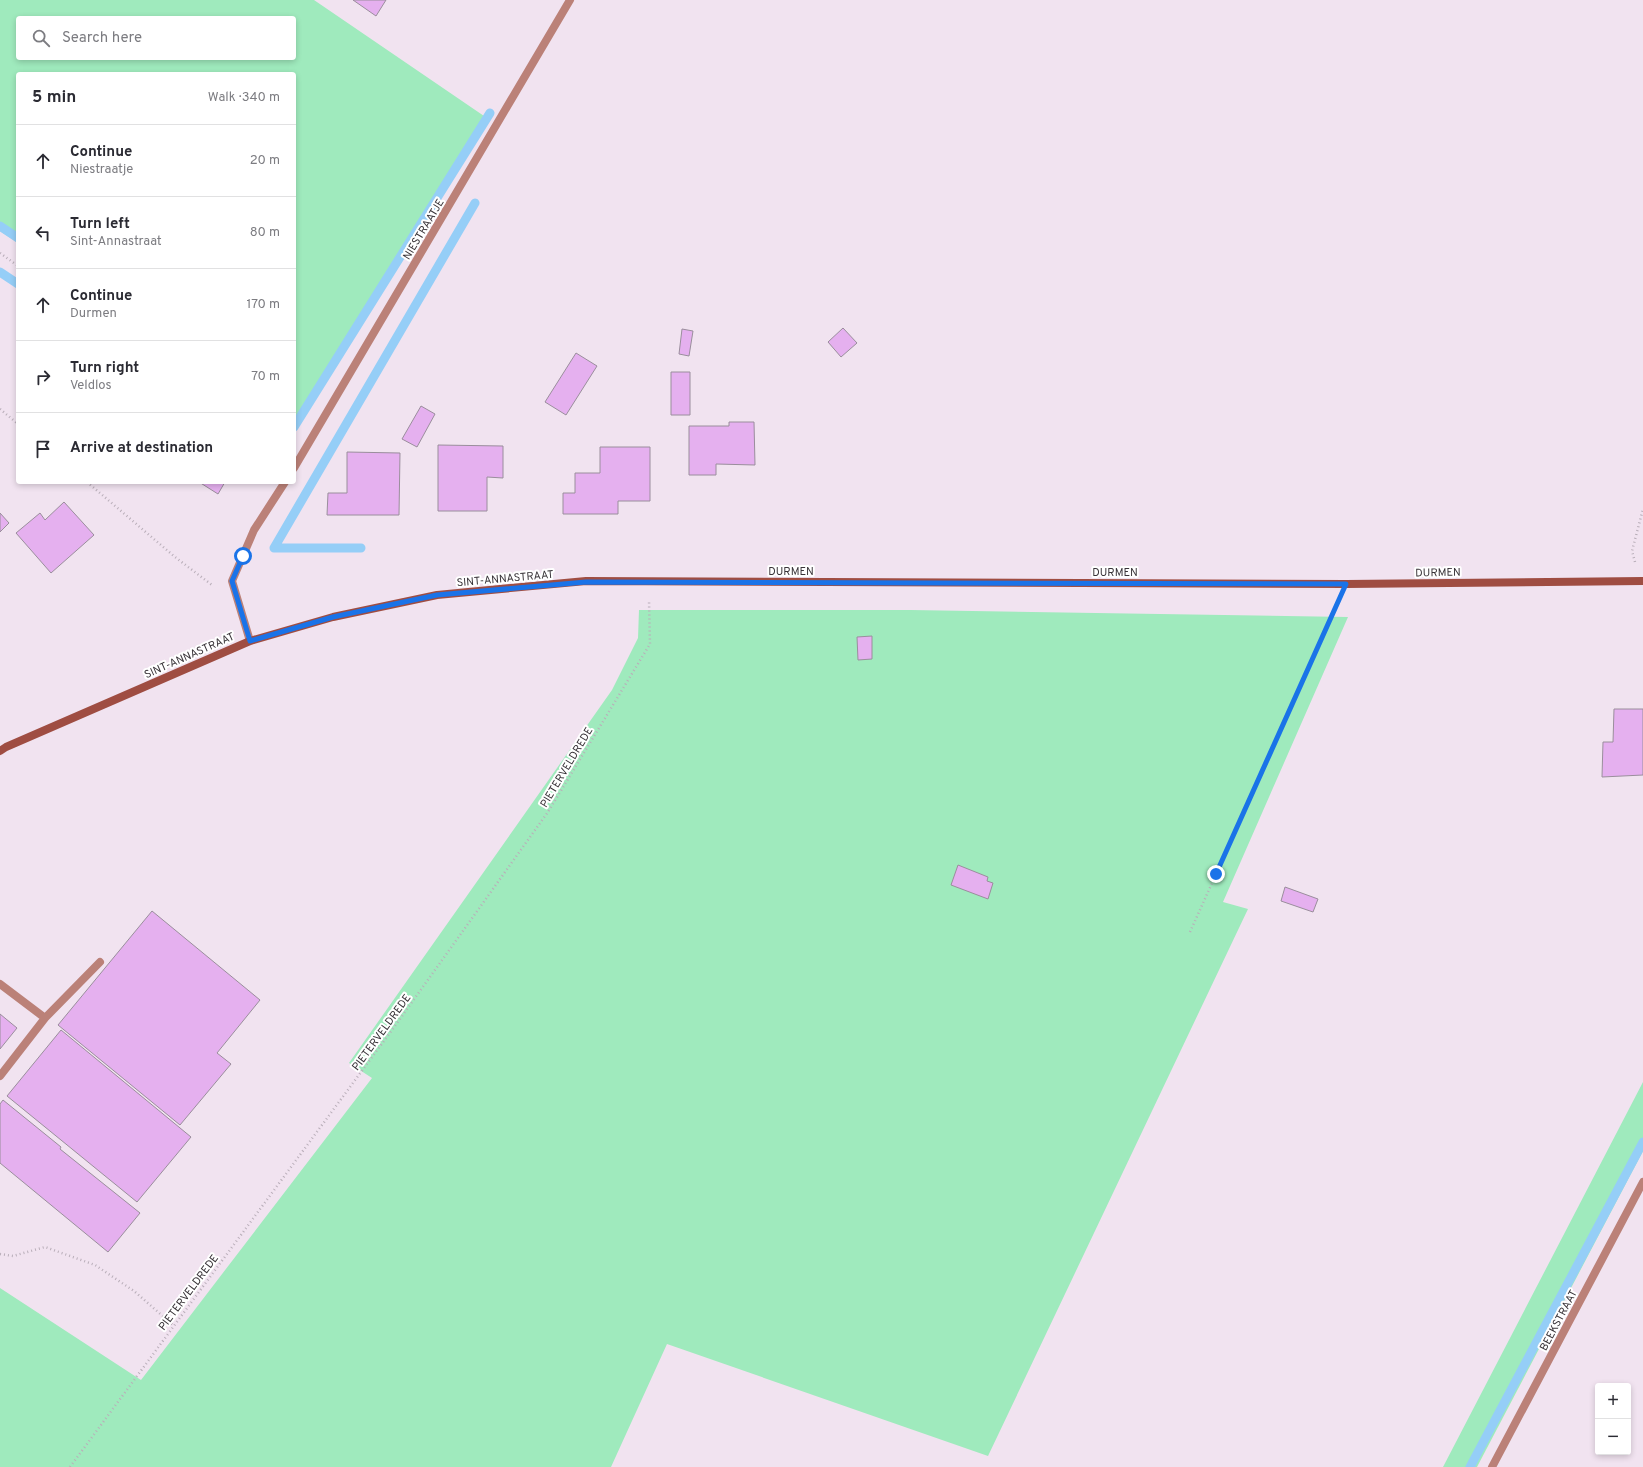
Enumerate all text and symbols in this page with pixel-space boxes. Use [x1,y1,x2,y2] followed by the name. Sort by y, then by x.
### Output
[16,16,296,60] search box
[30,27,52,49] icon: search
[62,29,142,48] text: Search here
[32,87,76,109] text: 5 min
[208,90,280,106] text: Walk · 340 m
[70,143,132,162] text: Continue
[32,150,54,172] icon: ahead
[250,153,280,169] text: 20 m
[70,162,133,178] text: Niestraatje
[400,196,448,263] street label: NIESTRAATJE
[70,215,130,234] text: Turn left
[32,222,54,244] icon: left
[250,225,280,241] text: 80 m
[70,234,162,250] text: Sint-Annastraat
[70,287,132,306] text: Continue
[32,294,54,316] icon: ahead
[246,297,280,313] text: 170 m
[70,306,117,322] text: Durmen
[70,359,139,378] text: Turn right
[32,366,54,388] icon: right
[251,369,280,385] text: 70 m
[70,378,112,394] text: Veldlos
[32,438,54,460] icon: arrive
[70,439,213,458] text: Arrive at destination
[234,547,252,565] route start
[768,565,814,579] street label: DURMEN
[1092,566,1138,580] street label: DURMEN
[1415,566,1461,580] street label: DURMEN
[456,568,554,590] street label: SINT-ANNASTRAAT
[142,630,237,682] street label: SINT-ANNASTRAAT
[537,725,596,810] street label: PIETERVELDREDE
[1207,865,1225,883] route end
[349,991,414,1074] street label: PIETERVELDREDE
[156,1252,222,1333] street label: PIETERVELDREDE
[1537,1288,1581,1353] street label: BEEKSTRAAT
[1595,1383,1631,1455] map controls
[1595,1383,1631,1419] button: +
[1595,1419,1631,1455] button: −

